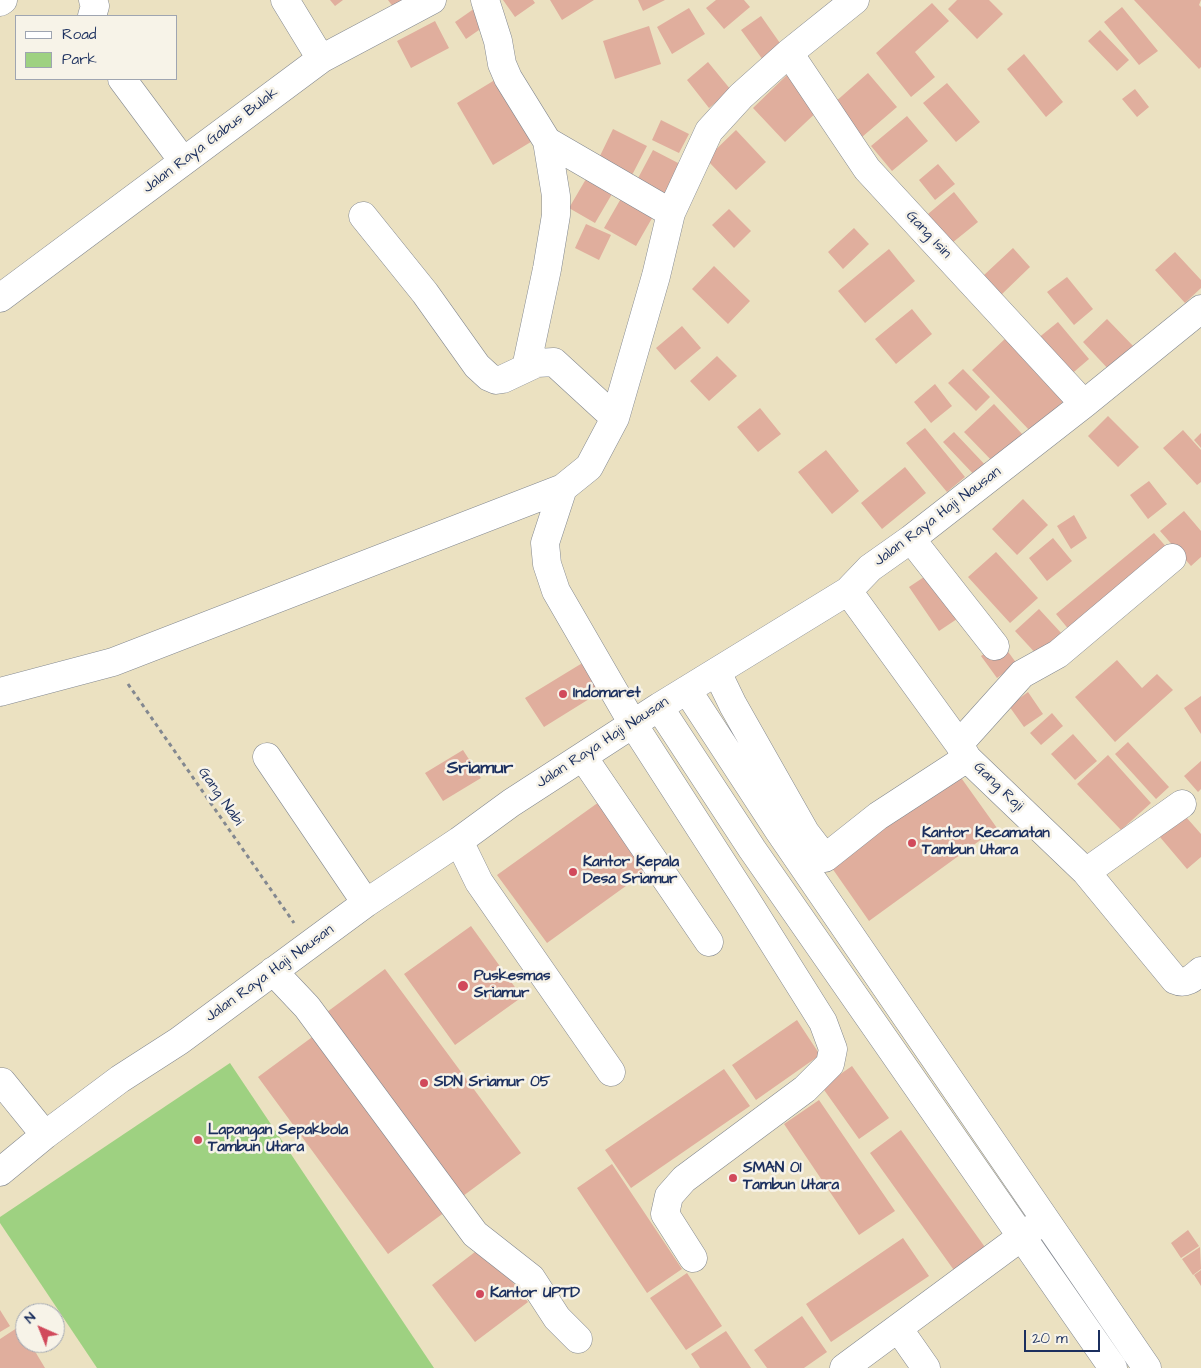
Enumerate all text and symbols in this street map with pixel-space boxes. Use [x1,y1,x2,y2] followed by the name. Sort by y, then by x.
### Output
[15,15,178,80] legend
[62,24,96,45] text: Road
[62,49,97,70] text: Park
[140,84,282,198] street label: Jalan Raya Gabus Bulak
[901,207,955,263] street label: Gang Isin
[871,463,1005,571] street label: Jalan Raya Haji Nausan
[573,685,641,703] place label: Indomaret
[557,688,569,700] marker: Indomaret
[533,693,673,793] street label: Jalan Raya Haji Nausan
[447,758,513,780] district label: Sriamur
[969,759,1027,815] street label: Gang Raji
[193,764,247,830] street label: Gang Nabi
[922,825,1050,860] place label: Kantor Kecamatan Tambun Utara
[906,837,918,849] marker: Kantor Kecamatan Tambun Utara
[583,854,679,889] place label: Kantor Kepala Desa Sriamur
[567,866,579,878] marker: Kantor Kepala Desa Sriamur
[202,921,338,1027] street label: Jalan Raya Haji Nausan
[474,968,550,1003] place label: Puskesmas Sriamur
[456,979,470,993] marker: Puskesmas Sriamur
[434,1074,550,1092] place label: SDN Sriamur 05
[418,1077,430,1089] marker: SDN Sriamur 05
[208,1122,348,1157] place label: Lapangan Sepakbola Tambun Utara
[192,1134,204,1146] marker: Lapangan Sepakbola Tambun Utara
[743,1160,839,1195] place label: SMAN 01 Tambun Utara
[727,1172,739,1184] marker: SMAN 01 Tambun Utara
[490,1285,580,1303] place label: Kantor UPTD
[474,1288,486,1300] marker: Kantor UPTD
[15,1303,65,1353] north arrow
[20,1308,40,1328] text: N
[1026,1320,1102,1352] scale bar
[1032,1328,1068,1349] text: 20 m

